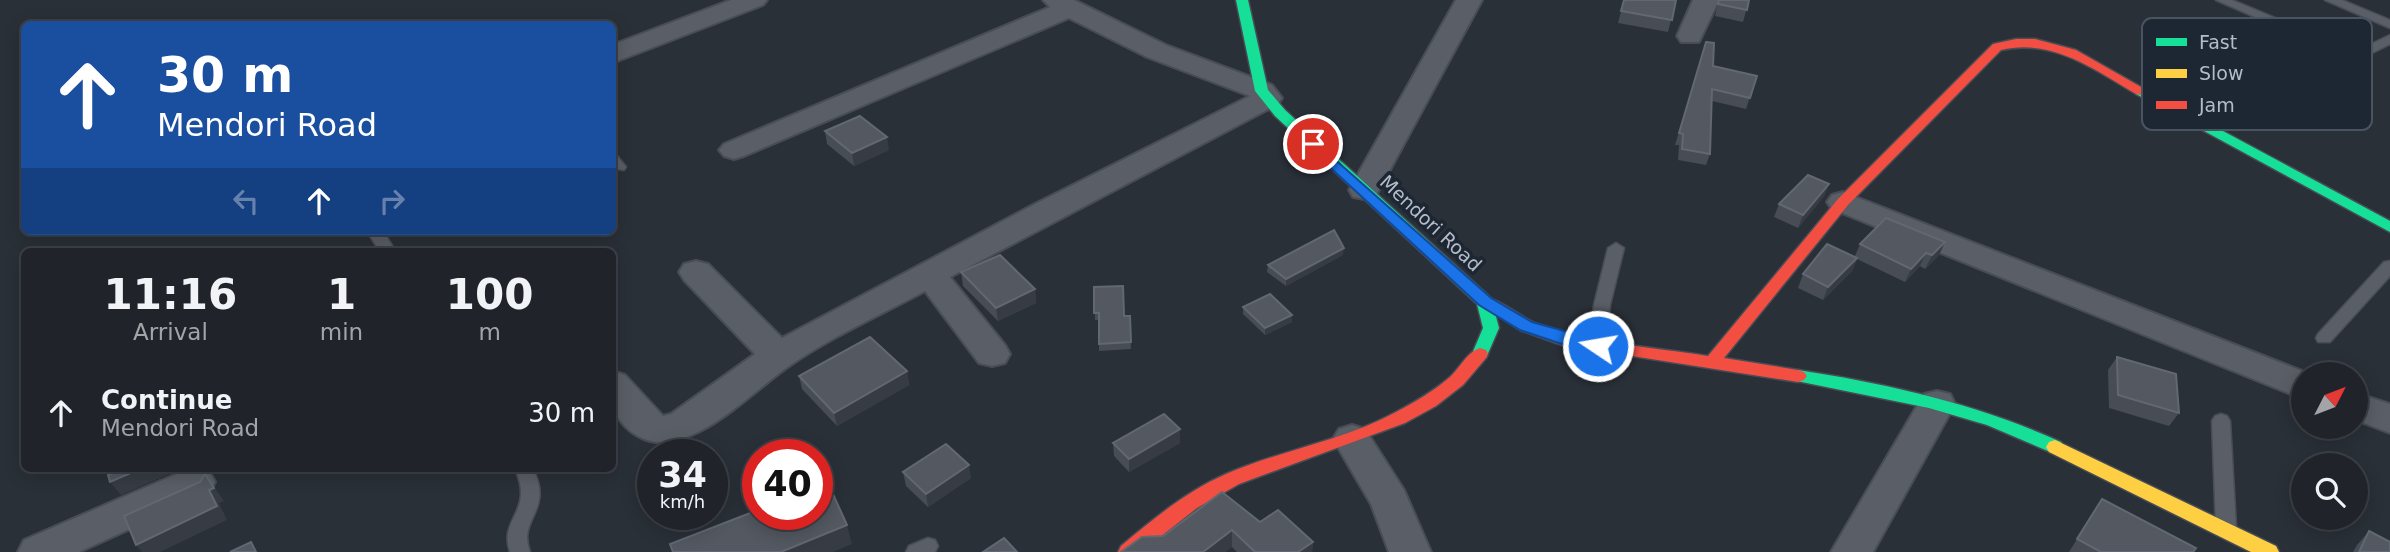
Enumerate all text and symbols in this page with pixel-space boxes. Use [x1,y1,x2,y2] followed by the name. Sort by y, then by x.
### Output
[2142,18,2372,130] legend
[2199,31,2237,53] text: Fast
[157,47,293,104] text: 30 m
[42,49,133,140] icon: ahead
[2199,62,2244,84] text: Slow
[2198,94,2235,116] text: Jam
[157,106,377,144] text: Mendori Road
[1283,114,1343,174] pin
[1294,125,1332,163] icon: arrive
[1376,170,1486,276] street label: Mendori Road
[227,182,265,220] icon: left
[300,182,338,220] icon: ahead
[373,182,411,220] icon: right
[104,270,237,319] text: 11:16
[327,270,356,319] text: 1
[446,270,533,319] text: 100
[1561,309,1635,383] position arrow
[133,319,208,345] text: Arrival
[320,319,363,345] text: min
[478,319,501,345] text: m
[2291,362,2368,439] north arrow
[2291,362,2368,530] map controls
[101,385,232,415] text: Continue
[42,394,80,432] icon: ahead
[528,398,595,428] text: 30 m
[101,415,259,441] text: Mendori Road
[742,439,833,530] speed limit sign: 40
[2291,453,2368,530] button: search
[658,455,707,495] text: 34
[660,491,705,512] text: km/h

